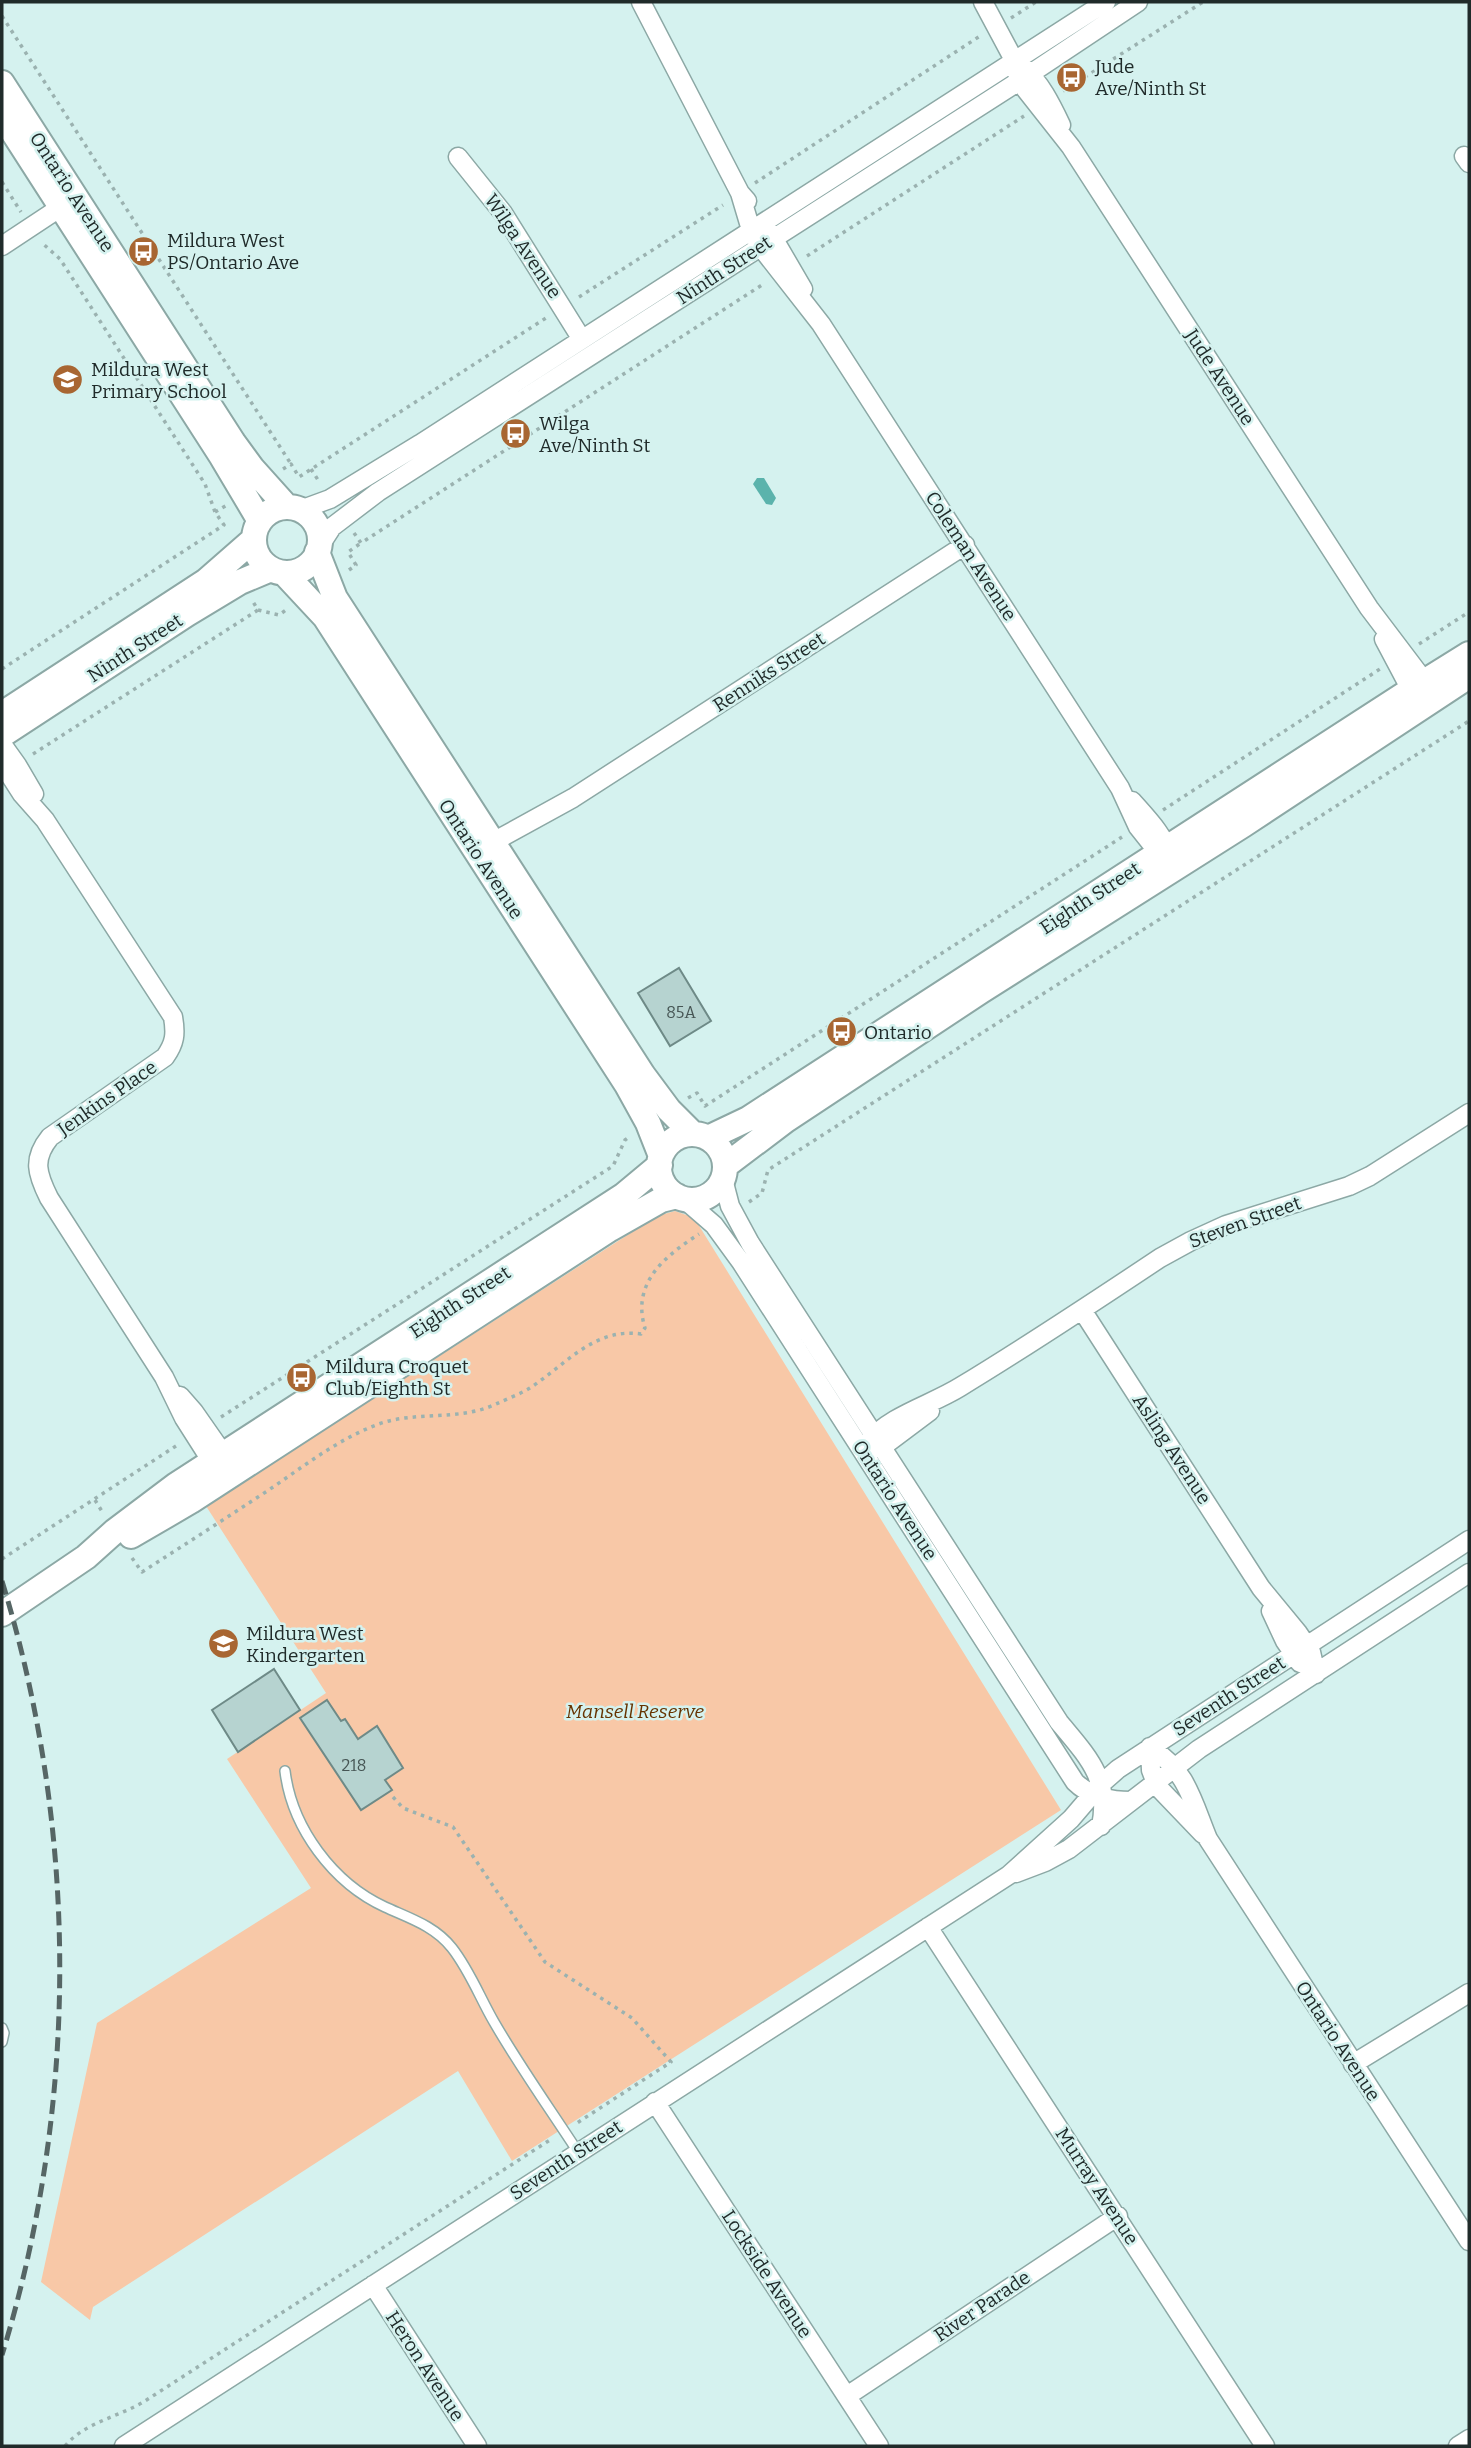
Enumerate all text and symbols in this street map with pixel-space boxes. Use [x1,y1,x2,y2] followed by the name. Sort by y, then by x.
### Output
[1094,55,1206,100] place label: Jude Ave/Ninth St
[1055,60,1089,94] bus stop icon: Jude Ave/Ninth St
[25,128,119,256] street label: Ontario Avenue
[480,189,566,303] street label: Wilga Avenue
[167,229,299,274] place label: Mildura West PS/Ontario Ave
[672,231,776,309] street label: Ninth Street
[127,234,161,268] bus stop icon: Mildura West PS/Ontario Ave
[1180,324,1260,429] street label: Jude Avenue
[91,358,227,403] place label: Mildura West Primary School
[51,363,85,397] school or university icon: Mildura West Primary School
[539,412,650,457] place label: Wilga Ave/Ninth St
[499,417,533,451] bus stop icon: Wilga Ave/Ninth St
[921,487,1021,625] street label: Coleman Avenue
[83,609,187,687] street label: Ninth Street
[709,627,829,717] street label: Renniks Street
[434,795,528,923] street label: Ontario Avenue
[1035,857,1145,939] street label: Eighth Street
[666,1003,696,1022] house number: 85A
[824,1015,858,1049] bus stop icon: Ontario
[864,1021,932,1044] place label: Ontario
[52,1055,161,1141] street label: Jenkins Place
[1186,1191,1304,1253] street label: Steven Street
[405,1261,515,1343] street label: Eighth Street
[325,1355,469,1400] place label: Mildura Croquet Club/Eighth St
[285,1360,319,1394] bus stop icon: Mildura Croquet Club/Eighth St
[1128,1390,1216,1508] street label: Asling Avenue
[848,1436,942,1564] street label: Ontario Avenue
[246,1622,365,1667] place label: Mildura West Kindergarten
[206,1627,240,1661] school or university icon: Mildura West Kindergarten
[1169,1651,1290,1741] street label: Seventh Street
[566,1700,704,1723] park label: Mansell Reserve
[342,1756,366,1775] house number: 218
[1291,1977,1385,2105] street label: Ontario Avenue
[506,2115,627,2205] street label: Seventh Street
[1051,2123,1143,2249] street label: Murray Avenue
[717,2206,817,2342] street label: Lockside Avenue
[930,2265,1034,2347] street label: River Parade
[381,2307,469,2425] street label: Heron Avenue

